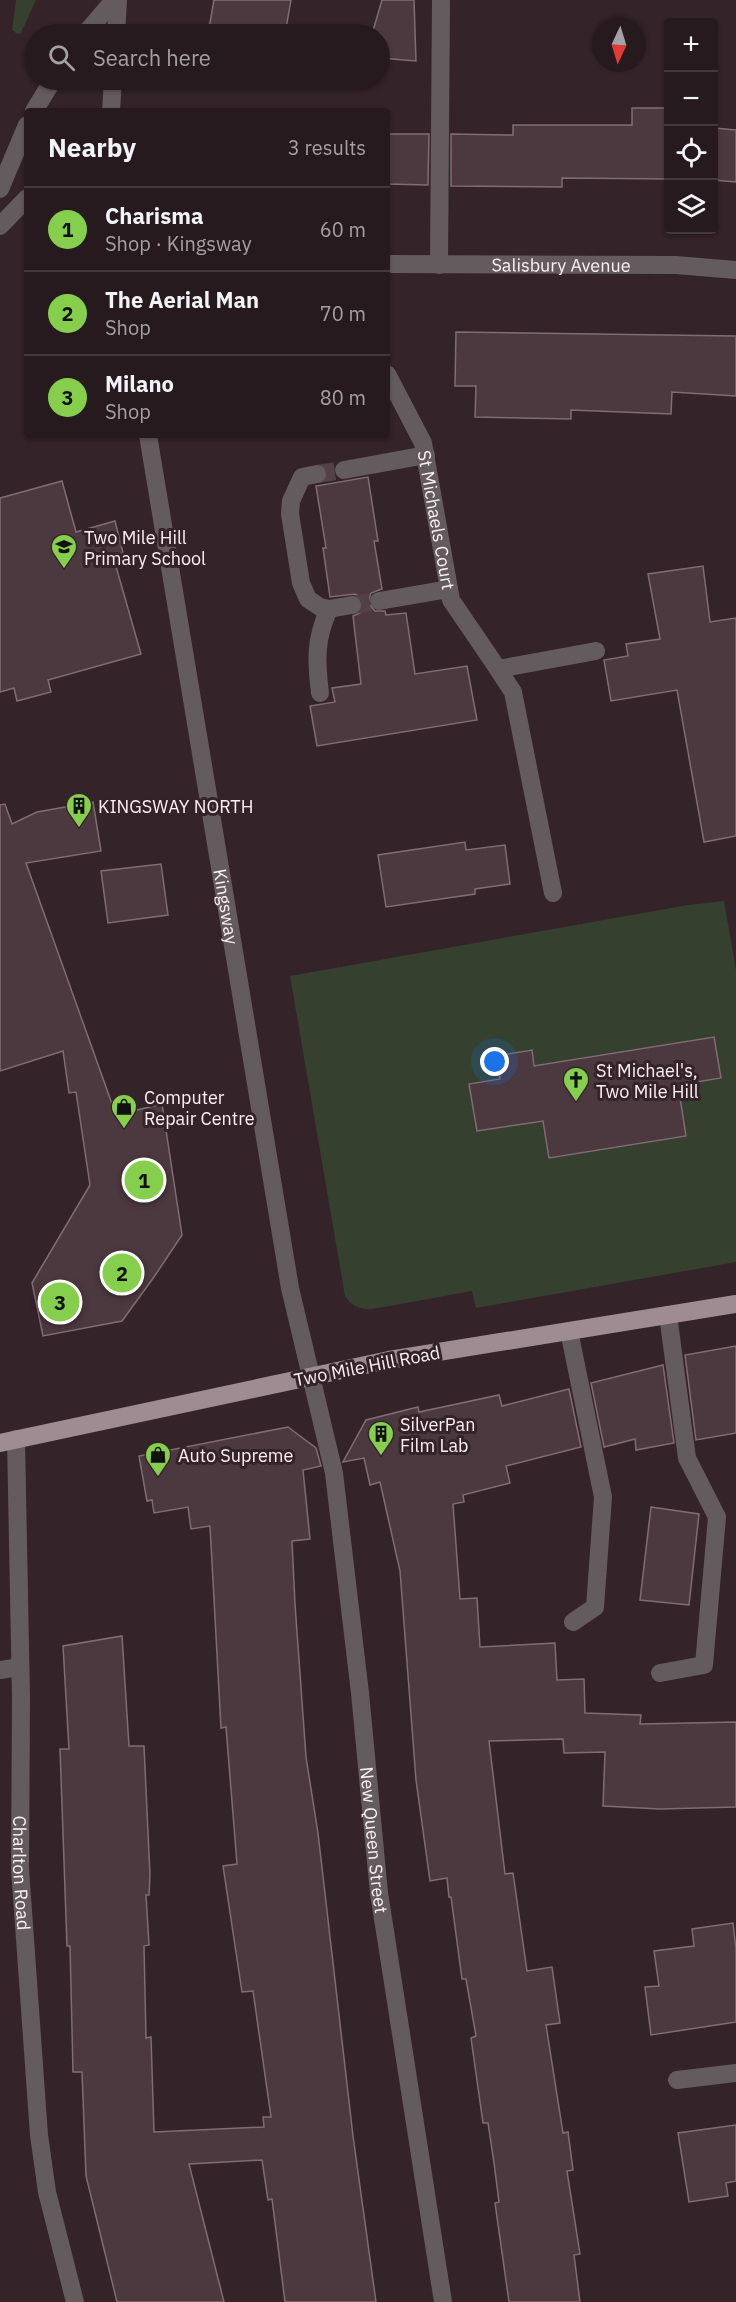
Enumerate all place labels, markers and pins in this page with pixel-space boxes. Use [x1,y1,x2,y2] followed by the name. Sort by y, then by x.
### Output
[84,526,206,570] place label: Two Mile Hill Primary School
[49,532,79,570] school or university icon: Two Mile Hill Primary School
[64,791,94,829] building icon: KINGSWAY NORTH
[98,795,253,818] place label: KINGSWAY NORTH
[596,1059,699,1103] place label: St Michael's, Two Mile Hill
[561,1065,591,1103] church icon: St Michael's, Two Mile Hill
[144,1086,255,1130] place label: Computer Repair Centre
[109,1092,139,1130] shop icon: Computer Repair Centre
[124,1158,164,1202] pin: 1
[102,1250,142,1296] pin: 2
[40,1280,80,1324] pin: 3
[400,1413,475,1457] place label: SilverPan Film Lab
[366,1419,396,1457] building icon: SilverPan Film Lab
[143,1440,173,1478] shop icon: Auto Supreme
[178,1444,294,1467] place label: Auto Supreme

